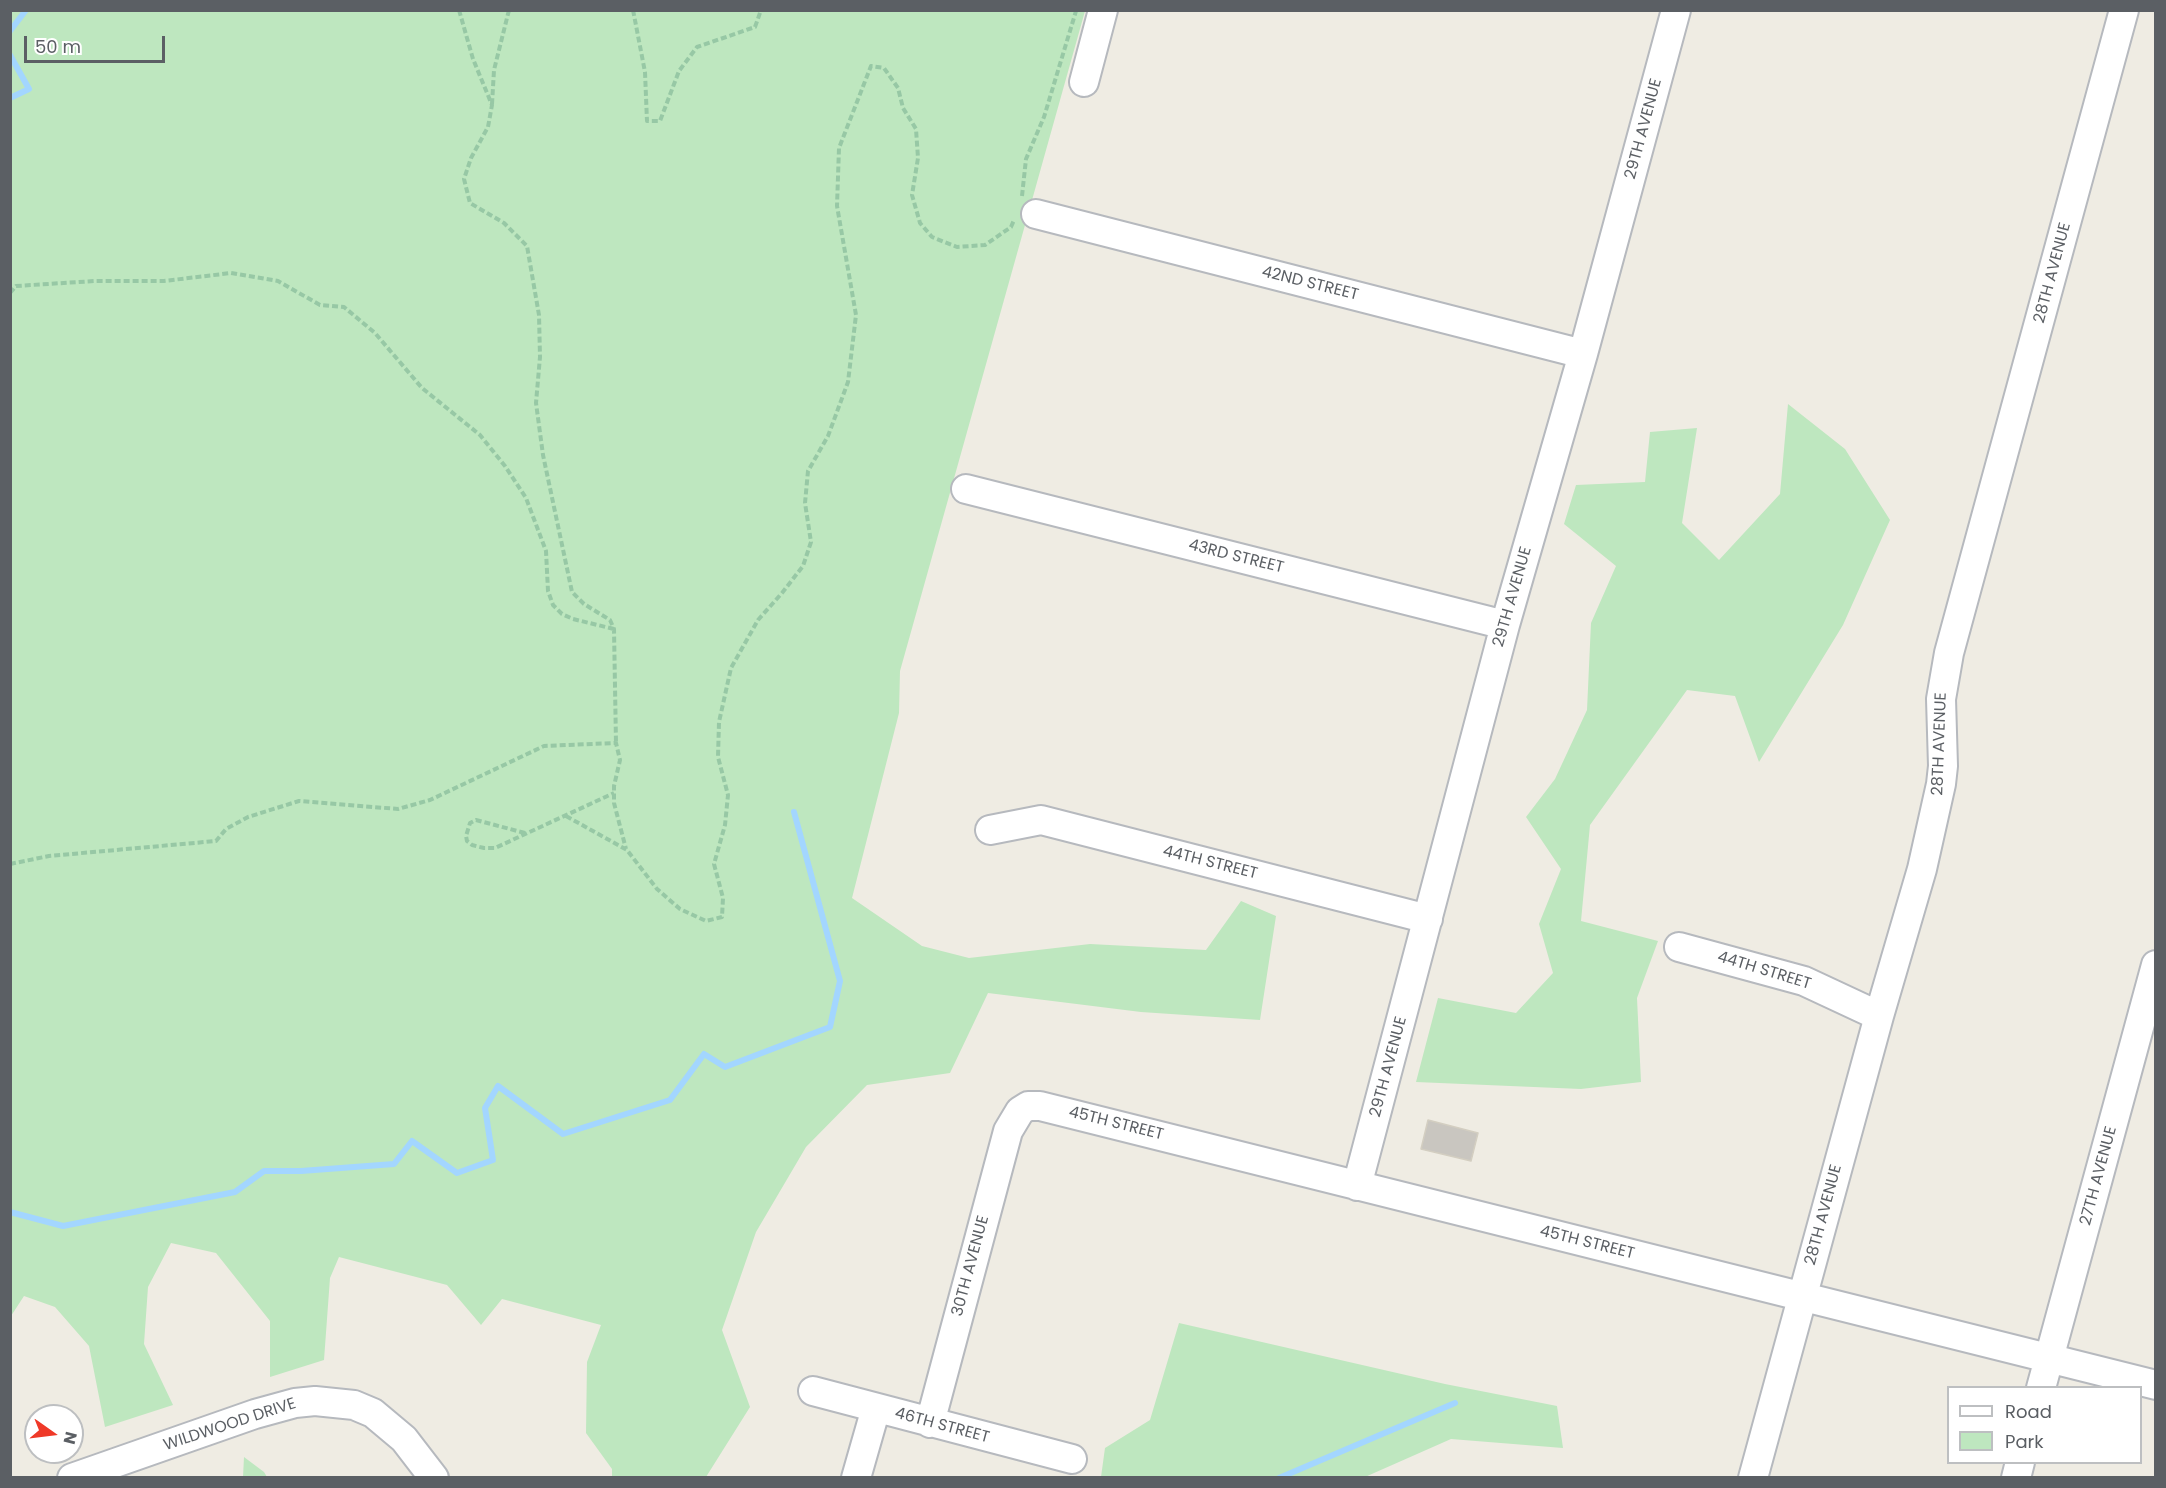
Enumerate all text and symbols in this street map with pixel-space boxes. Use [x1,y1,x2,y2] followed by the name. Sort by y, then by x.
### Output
[27,24,168,62] scale bar
[35,34,81,59] text: 50 m
[1621,77,1667,181] street label: 29TH AVENUE
[2030,221,2076,325] street label: 28TH AVENUE
[1260,263,1360,305] street label: 42ND STREET
[1186,536,1286,578] street label: 43RD STREET
[1490,545,1536,649] street label: 29TH AVENUE
[1929,692,1951,796] street label: 28TH AVENUE
[1161,842,1259,884] street label: 44TH STREET
[1715,948,1813,994] street label: 44TH STREET
[1366,1015,1412,1119] street label: 29TH AVENUE
[1067,1103,1165,1145] street label: 45TH STREET
[2077,1124,2121,1228] street label: 27TH AVENUE
[1801,1163,1847,1267] street label: 28TH AVENUE
[948,1214,994,1318] street label: 30TH AVENUE
[1538,1222,1636,1264] street label: 45TH STREET
[1947,1386,2142,1464] legend
[161,1395,299,1455] street label: WILDWOOD DRIVE
[2005,1399,2052,1424] text: Road
[24,1404,84,1464] north arrow
[893,1404,991,1448] street label: 46TH STREET
[57,1429,83,1447] text: N
[2005,1429,2044,1454] text: Park

